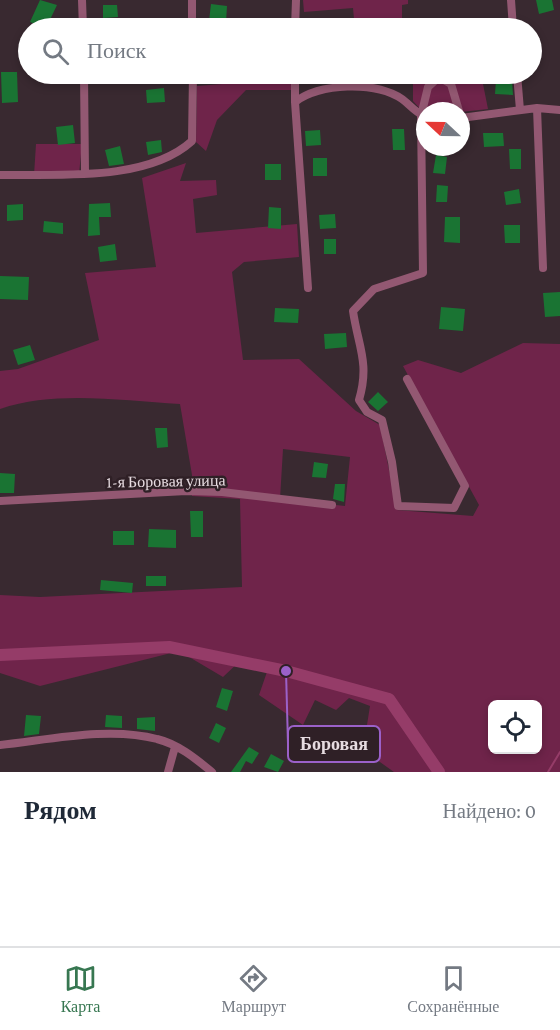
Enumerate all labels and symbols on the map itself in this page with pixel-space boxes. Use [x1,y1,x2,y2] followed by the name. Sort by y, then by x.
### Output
[416,102,470,156] north arrow
[106,471,226,492] street label: 1-я Боровая улица
[288,726,380,762] callout: Боровая
[300,734,368,754] text: Боровая

